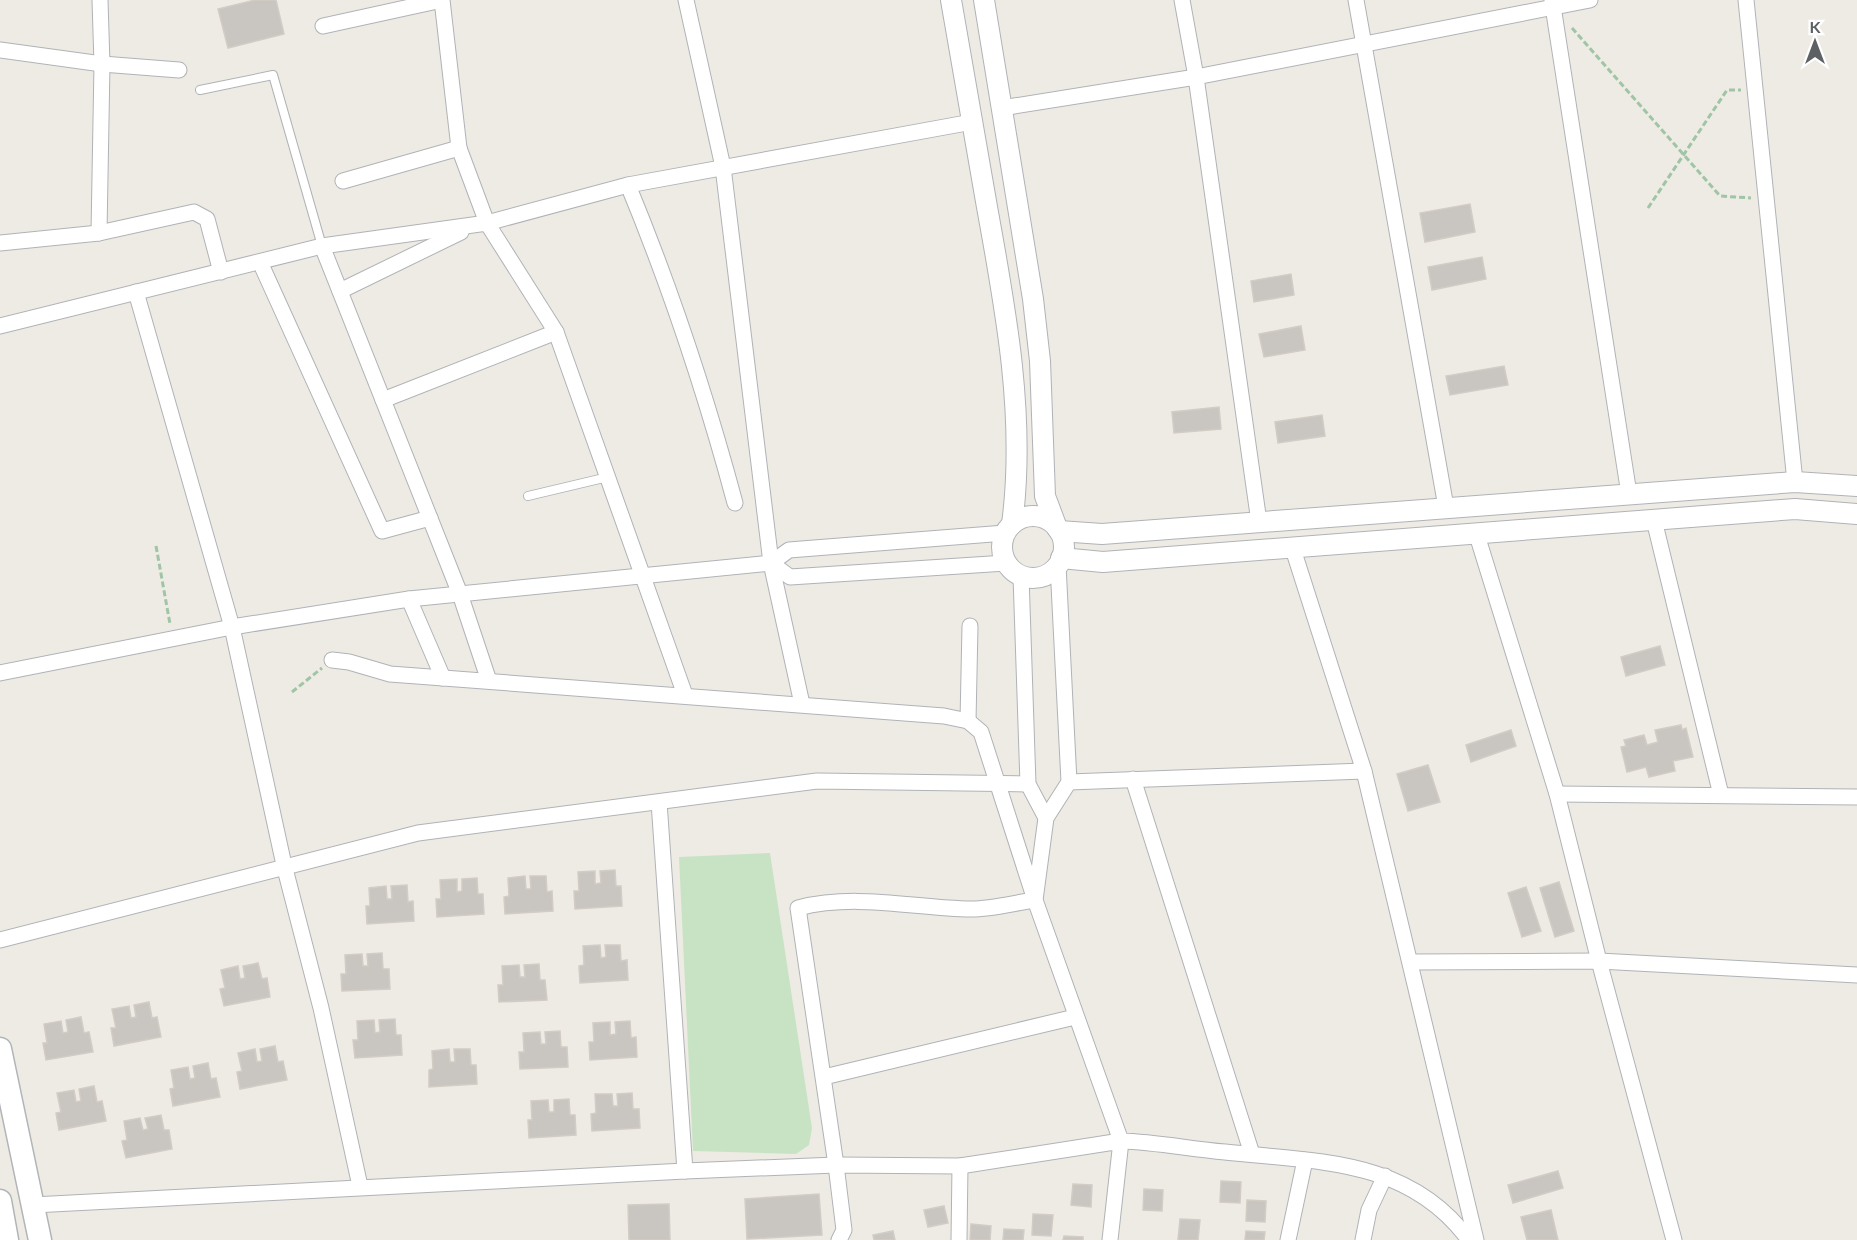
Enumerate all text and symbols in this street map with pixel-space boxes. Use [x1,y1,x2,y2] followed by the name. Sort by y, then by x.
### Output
[1785,12,1845,72] north arrow
[1810,17,1822,36] text: K

